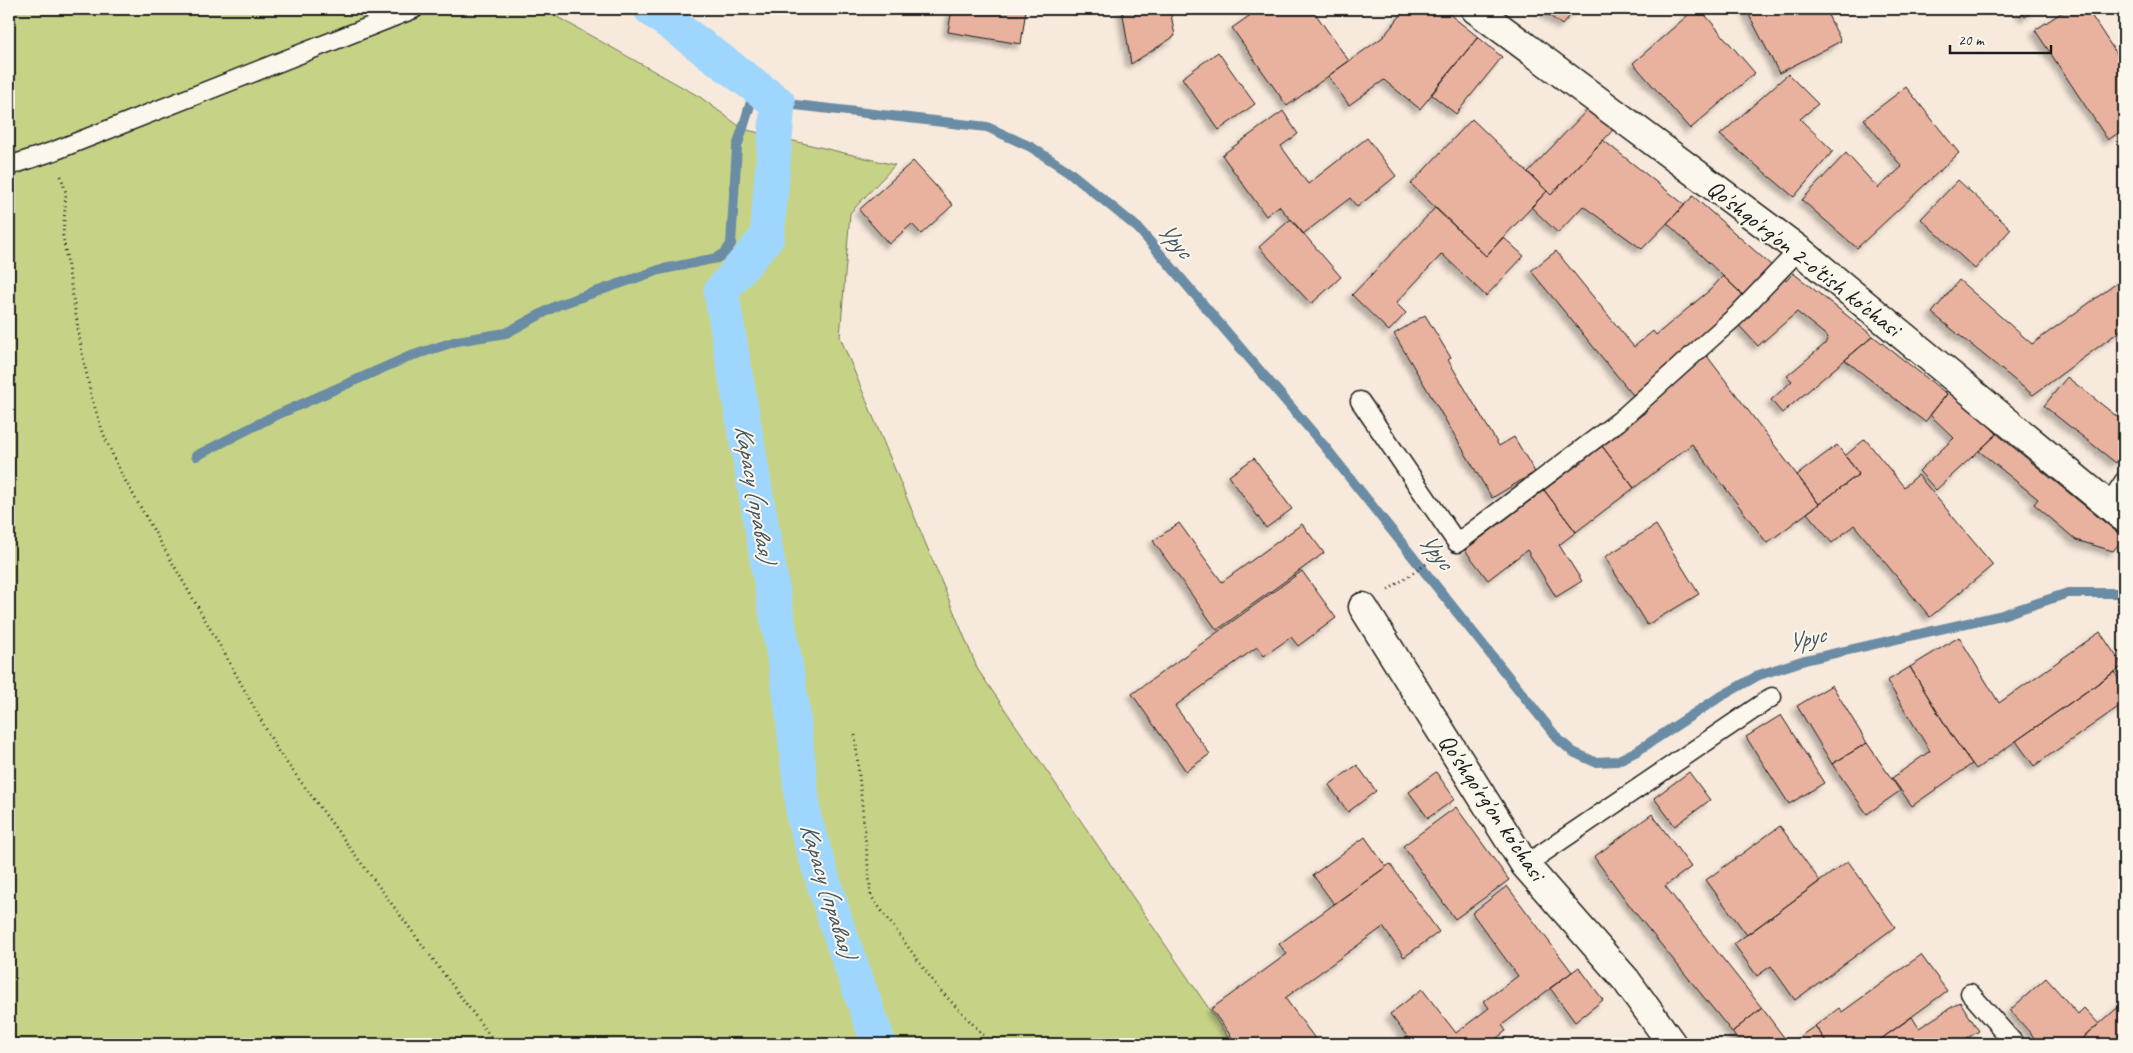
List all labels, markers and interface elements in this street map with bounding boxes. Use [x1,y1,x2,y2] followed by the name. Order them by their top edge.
[1950,22,2052,54] scale bar
[1958,31,1985,50] text: 20 m
[1701,173,1909,345] street label: Qo'shqo'rg'on 2-o'tish ko'chasi
[1150,215,1202,267] water label: Урус
[727,422,784,569] water label: Карасу (правая)
[1412,526,1462,578] water label: Урус
[1783,618,1832,659] water label: Урус
[1432,728,1553,888] street label: Qo'shqo'rg'on ko'chasi
[793,819,865,966] water label: Карасу (правая)

